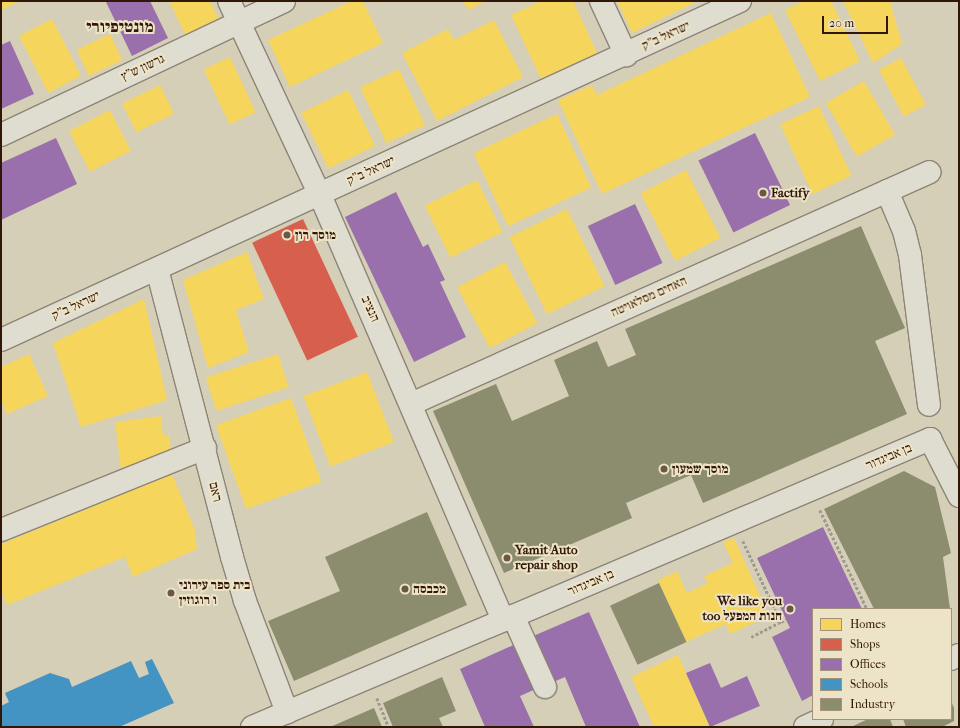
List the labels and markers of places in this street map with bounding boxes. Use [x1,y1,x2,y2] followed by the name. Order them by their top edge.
[771,185,809,201] place label: Factify
[758,188,768,198] marker: Factify
[295,227,336,243] place label: מוסך רון
[282,230,292,240] marker: מוסך רון
[672,461,729,477] place label: מוסך שמעון
[659,464,669,474] marker: מוסך שמעון
[515,543,578,574] place label: Yamit Auto repair shop
[502,553,512,563] marker: Yamit Auto repair shop
[179,578,250,609] place label: בית ספר עירוני ו רוגוזין
[413,581,446,597] place label: מכבסה
[400,584,410,594] marker: מכבסה
[166,588,176,598] marker: בית ספר עירוני ו רוגוזין
[702,594,782,625] place label: We like you too חנות המפעל
[785,604,795,614] marker: We like you too חנות המפעל

